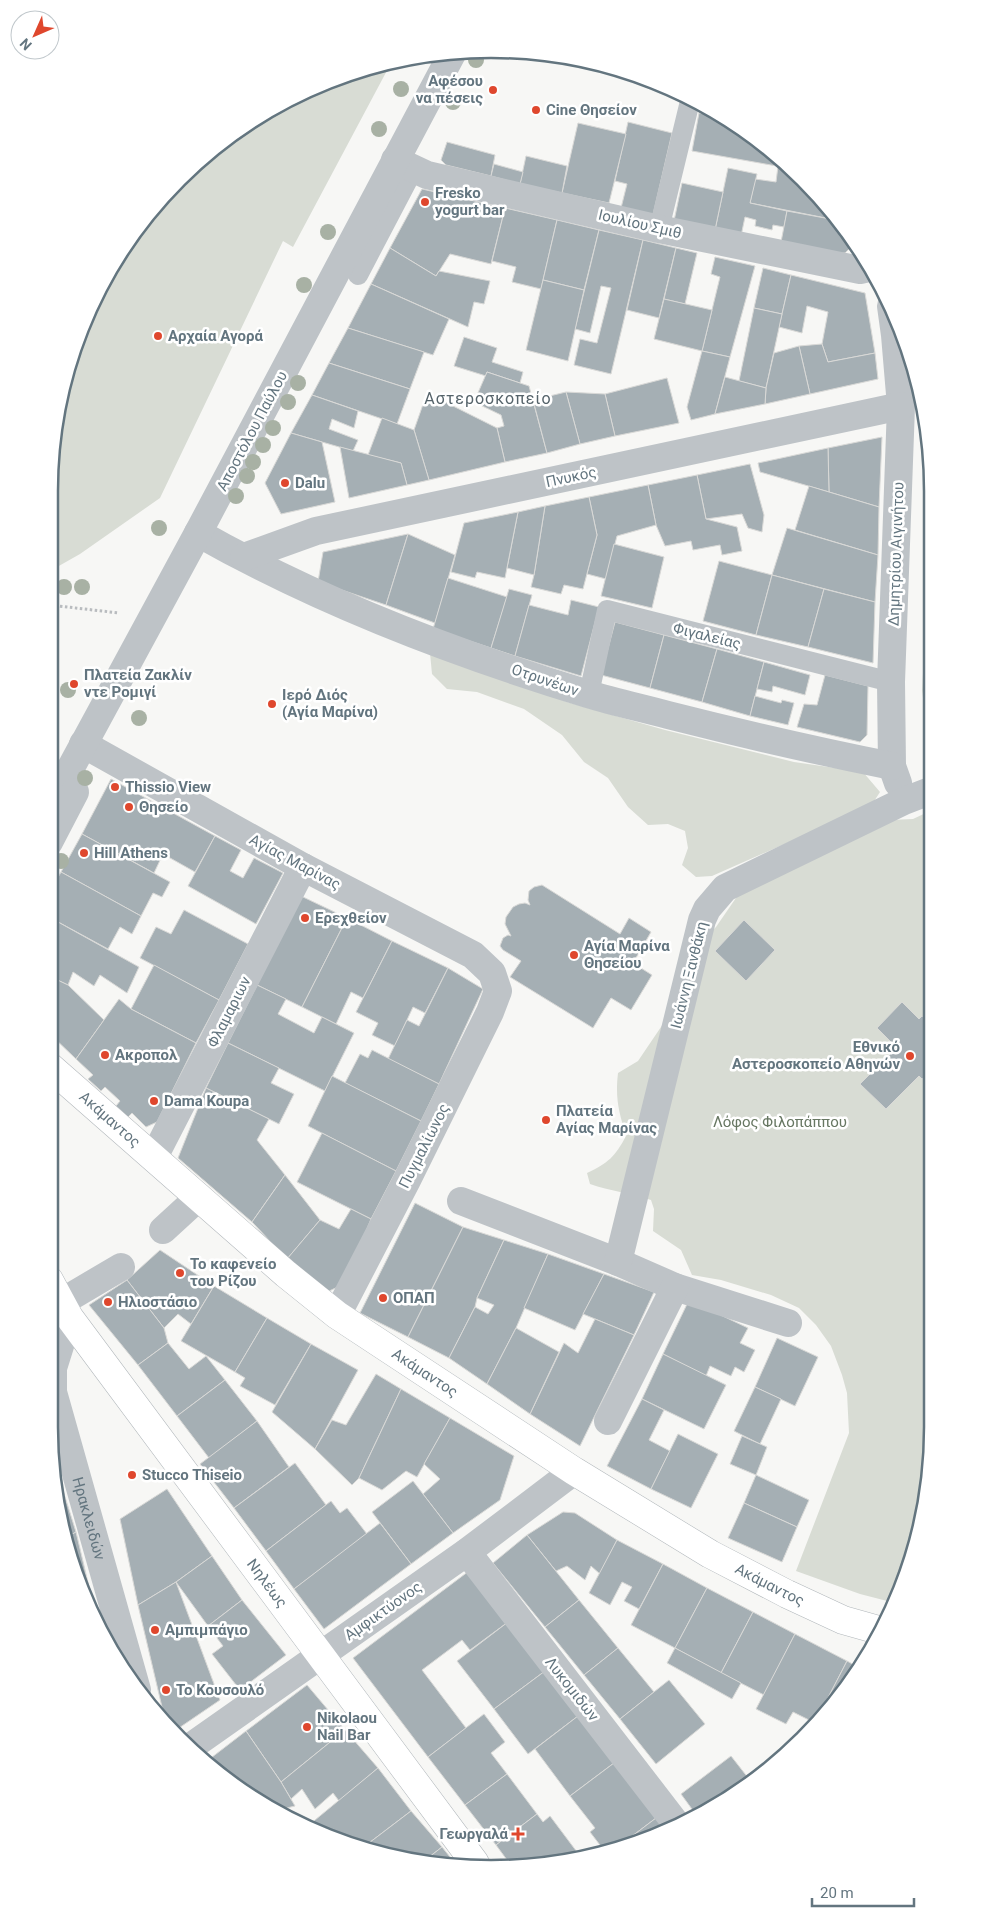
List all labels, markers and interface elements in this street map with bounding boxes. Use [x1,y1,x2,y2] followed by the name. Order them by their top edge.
[10,10,60,60] north arrow
[17,35,35,53] text: N
[416,72,483,107] place label: Αφέσου να πέσεις
[487,84,499,96] marker: Αφέσου να πέσεις
[546,101,637,119] place label: Cine Θησείον
[530,104,542,116] marker: Cine Θησείον
[435,184,505,219] place label: Fresko yogurt bar
[419,196,431,208] marker: Fresko yogurt bar
[597,206,683,242] street label: Ιουλίου Σμιθ
[168,327,263,345] place label: Αρχαία Αγορά
[152,330,164,342] marker: Αρχαία Αγορά
[213,368,291,494] street label: Αποστόλου Παύλου
[424,389,552,408] district label: Αστεροσκοπείο
[544,463,598,491] street label: Πνυκός
[295,474,325,492] place label: Dalu
[279,477,291,489] marker: Dalu
[884,482,908,626] street label: Δημητρίου Αιγινήτου
[671,619,743,653] street label: Φιγαλείας
[509,660,581,700] street label: Οτρυνέων
[84,666,192,701] place label: Πλατεία Ζακλίν ντε Ρομιγί
[68,678,80,690] marker: Πλατεία Ζακλίν ντε Ρομιγί
[282,686,378,721] place label: Ιερό Διός (Αγία Μαρίνα)
[266,698,278,710] marker: Ιερό Διός (Αγία Μαρίνα)
[125,778,211,796] place label: Thissio View
[109,781,121,793] marker: Thissio View
[139,798,188,816] place label: Θησείο
[123,801,135,813] marker: Θησείο
[246,830,344,894] street label: Αγίας Μαρίνας
[94,844,168,862] place label: Hill Athens
[78,847,90,859] marker: Hill Athens
[315,909,387,927] place label: Ερεχθείον
[299,912,311,924] marker: Ερεχθείον
[667,920,711,1030] street label: Ιωάννη Ξανθάκη
[584,937,670,972] place label: Αγία Μαρίνα Θησείου
[568,949,580,961] marker: Αγία Μαρίνα Θησείου
[203,974,255,1050] street label: Φλαμαριων
[732,1038,900,1073] place label: Εθνικό Αστεροσκοπείο Αθηνών
[115,1046,178,1064] place label: Ακροπολ
[99,1049,111,1061] marker: Ακροπολ
[904,1050,916,1062] marker: Εθνικό Αστεροσκοπείο Αθηνών
[76,1088,144,1151] street label: Ακάμαντος
[164,1092,249,1110] place label: Dama Koupa
[148,1095,160,1107] marker: Dama Koupa
[395,1101,453,1191] street label: Πυγμαλίωνος
[556,1102,657,1137] place label: Πλατεία Αγίας Μαρίνας
[713,1113,847,1131] park label: Λόφος Φιλοπάππου
[540,1114,552,1126] marker: Πλατεία Αγίας Μαρίνας
[190,1255,277,1290] place label: Το καφενείο του Ρίζου
[174,1267,186,1279] marker: Το καφενείο του Ρίζου
[393,1289,435,1307] place label: ΟΠΑΠ
[377,1292,389,1304] marker: ΟΠΑΠ
[118,1293,197,1311] place label: Ηλιοστάσιο
[102,1296,114,1308] marker: Ηλιοστάσιο
[388,1345,461,1401] street label: Ακάμαντος
[142,1466,242,1484] place label: Stucco Thiseio
[126,1469,138,1481] marker: Stucco Thiseio
[68,1475,109,1562] street label: Ηρακλειδών
[243,1555,291,1611] street label: Νηλέως
[732,1560,807,1610] street label: Ακάμαντος
[341,1578,425,1644] street label: Αμφικτύονος
[165,1621,248,1639] place label: Αμπιμπάγιο
[149,1624,161,1636] marker: Αμπιμπάγιο
[541,1653,603,1725] street label: Λυκομιδών
[176,1681,264,1699] place label: Το Κουσουλό
[160,1684,172,1696] marker: Το Κουσουλό
[317,1709,377,1744] place label: Nikolaou Nail Bar
[301,1721,313,1733] marker: Nikolaou Nail Bar
[440,1825,509,1843] place label: Γεωργαλά
[512,1828,524,1840] marker: Γεωργαλά
[812,1876,914,1908] scale bar
[820,1884,854,1902] text: 20 m

